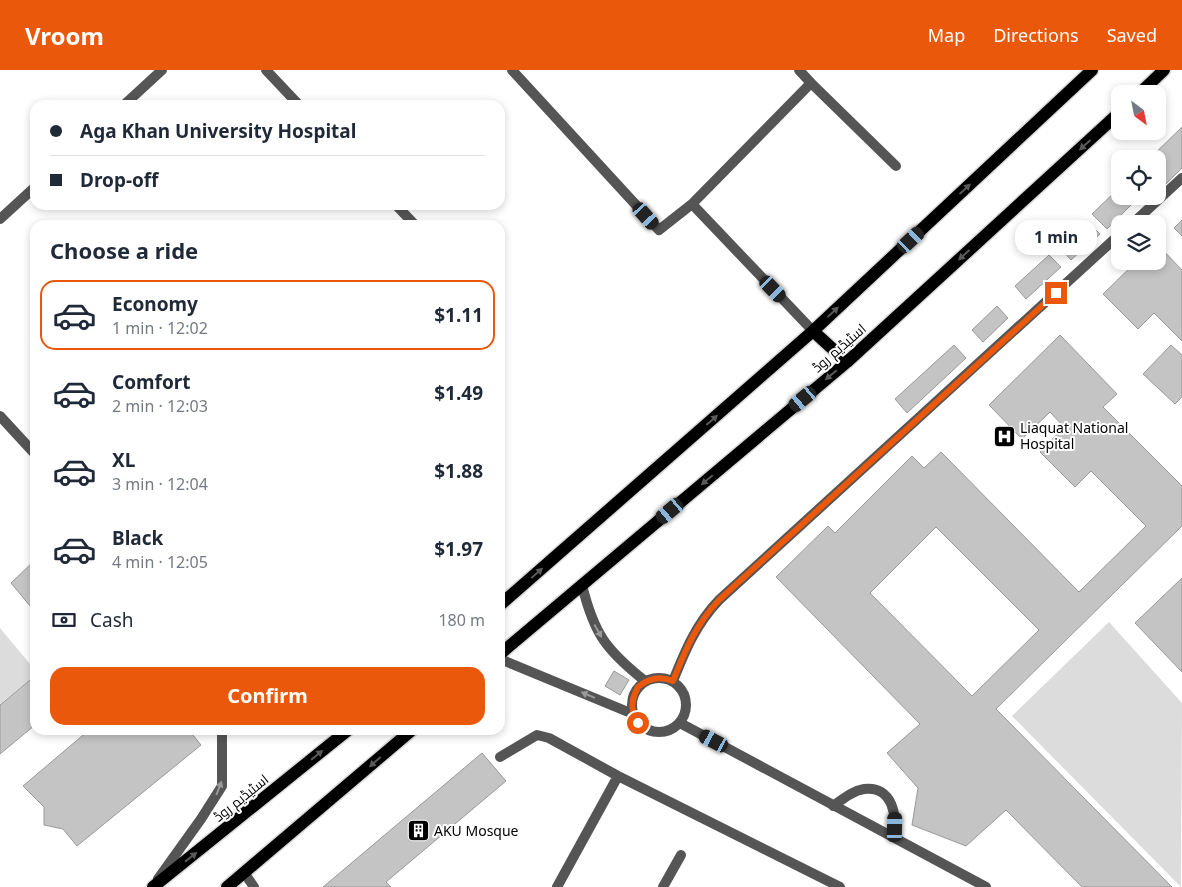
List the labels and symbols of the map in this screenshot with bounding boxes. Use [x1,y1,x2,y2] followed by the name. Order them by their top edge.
[1111,85,1166,140] north arrow
[1079,139,1091,151] one-way arrow
[958,183,970,195] one-way arrow
[630,200,661,232] car
[1015,220,1097,256] callout: 1 min
[894,224,927,256] car
[959,249,971,261] one-way arrow
[757,273,788,305] car
[1045,282,1067,304] route end
[827,306,839,318] one-way arrow
[808,319,870,377] street label: اسٹیڈیم روڈ
[825,370,838,381] one-way arrow
[786,384,819,414] car
[705,414,717,426] one-way arrow
[1020,418,1128,453] place label: Liaquat National Hospital
[992,424,1016,448] hospital icon: Liaquat National Hospital
[700,475,713,486] one-way arrow
[653,496,686,526] car
[530,567,542,579] one-way arrow
[594,623,602,638] one-way arrow
[581,691,595,699] one-way arrow
[627,712,649,734] route start
[697,727,730,755] car
[311,749,323,761] one-way arrow
[369,756,381,767] one-way arrow
[209,770,273,826] street label: اسٹیڈیم روڈ
[215,780,223,795] one-way arrow
[887,812,902,842] car
[406,819,430,843] building icon: AKU Mosque
[434,821,519,840] place label: AKU Mosque
[184,852,197,863] one-way arrow

